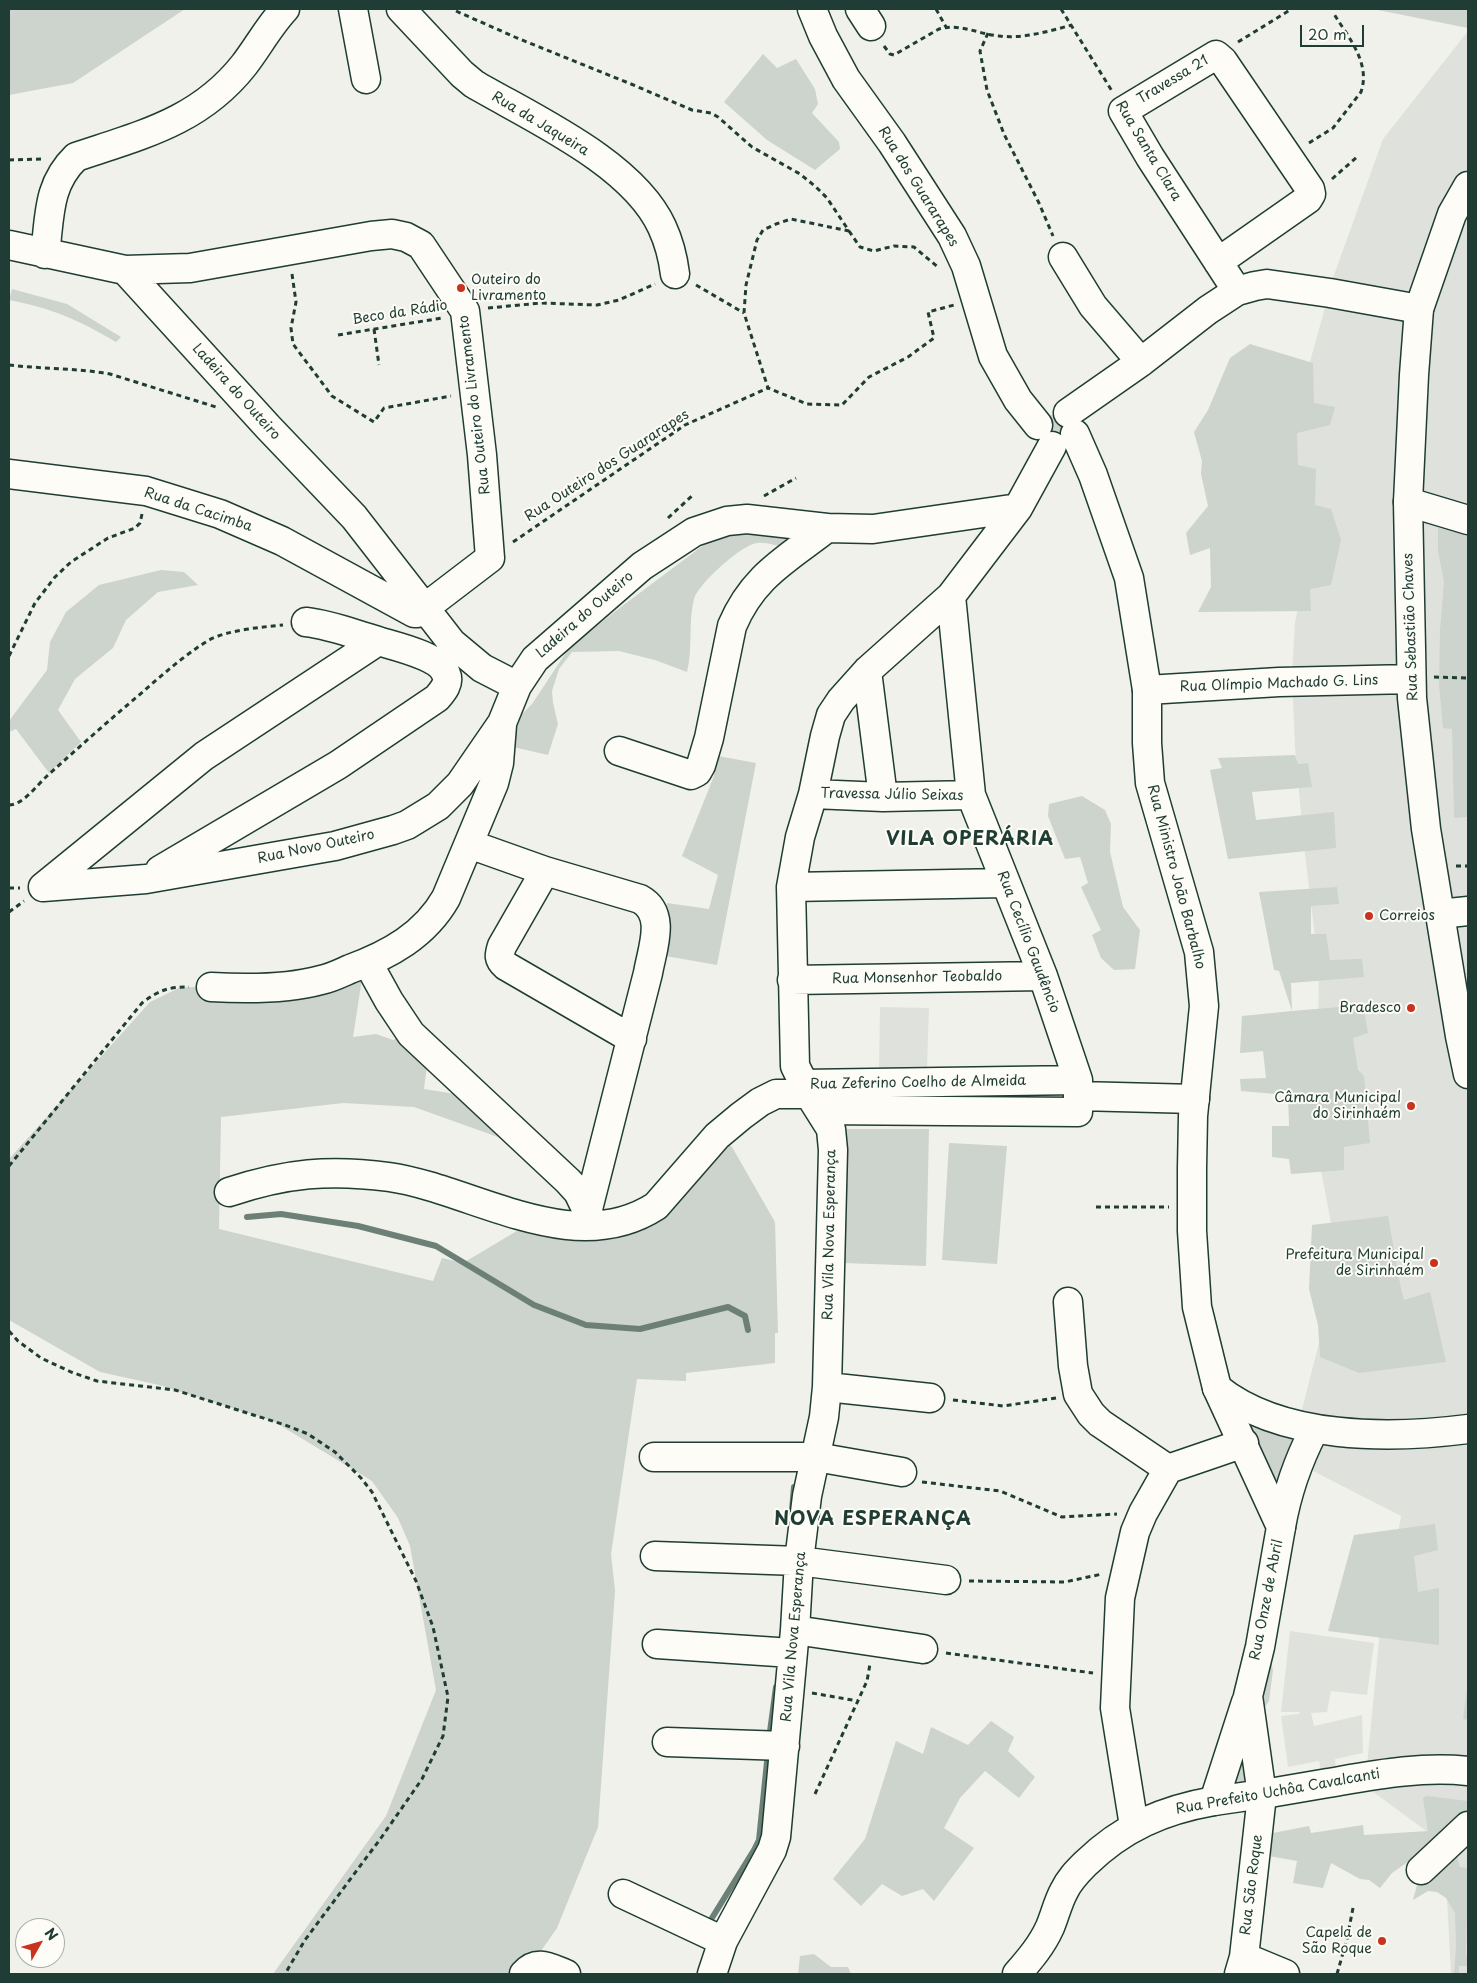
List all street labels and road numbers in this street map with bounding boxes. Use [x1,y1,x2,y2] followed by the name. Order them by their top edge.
[1134,52,1212,108] street label: Travessa 21
[488,88,592,160] street label: Rua da Jaqueira
[1111,98,1185,204] street label: Rua Santa Clara
[874,124,962,250] street label: Rua dos Guararapes
[351,297,449,329] street label: Beco da Rádio
[456,314,494,496] street label: Rua Outeiro do Livramento
[188,340,284,444] street label: Ladeira do Outeiro
[522,407,692,525] street label: Rua Outeiro dos Guararapes
[142,485,254,535] street label: Rua da Cacimba
[1400,553,1422,701] street label: Rua Sebastião Chaves
[533,568,637,662] street label: Ladeira do Outeiro
[1179,672,1379,696] street label: Rua Olímpio Machado G. Lins
[1143,783,1209,971] street label: Rua Ministro João Barbalho
[820,785,964,805] street label: Travessa Júlio Seixas
[256,826,376,868] street label: Rua Novo Outeiro
[993,869,1063,1015] street label: Rua Cecílio Gaudêncio
[832,968,1002,988] street label: Rua Monsenhor Teobaldo
[810,1073,1026,1093] street label: Rua Zeferino Coelho de Almeida
[820,1149,840,1321] street label: Rua Vila Nova Esperança
[1247,1538,1287,1662] street label: Rua Onze de Abril
[778,1551,810,1723] street label: Rua Vila Nova Esperança
[1174,1766,1382,1818] street label: Rua Prefeito Uchôa Cavalcanti
[1237,1834,1267,1936] street label: Rua São Roque

